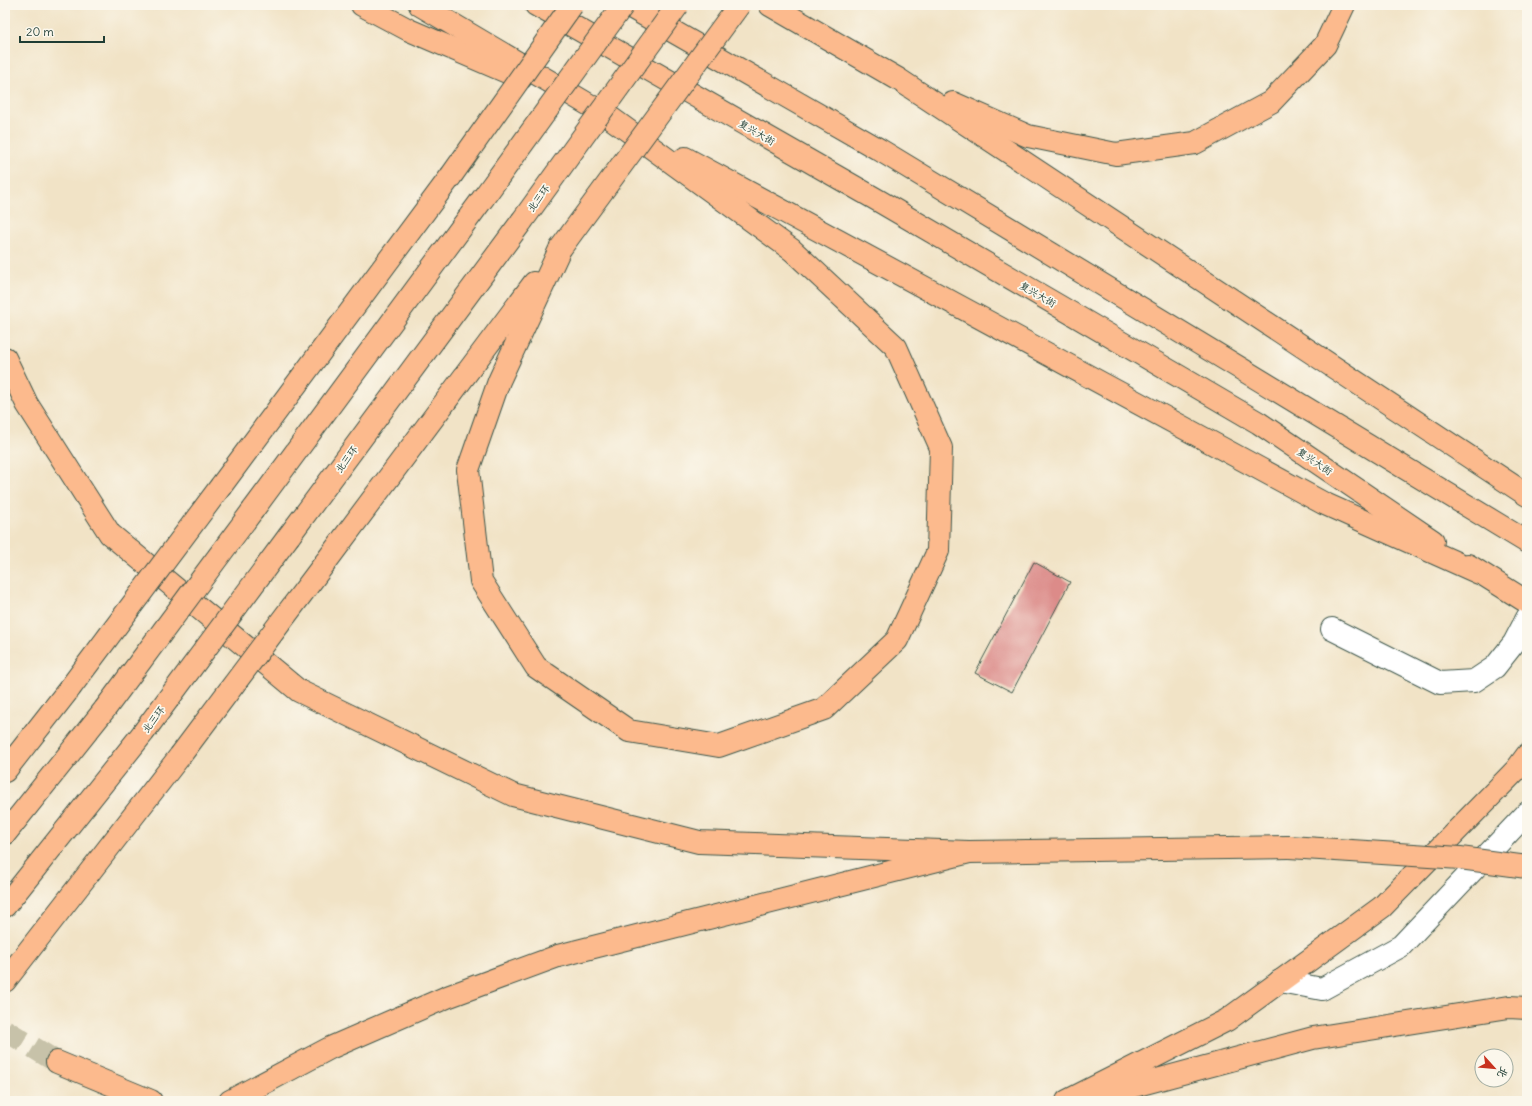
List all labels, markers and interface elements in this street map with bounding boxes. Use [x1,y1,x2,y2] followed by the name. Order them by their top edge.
[20,18,104,44] scale bar
[26,24,54,39] text: 20 m
[736,117,777,148] street label: 复兴大街
[524,182,552,214] street label: 北三环
[1017,279,1058,310] street label: 复兴大街
[332,443,360,475] street label: 北三环
[1295,445,1335,478] street label: 复兴大街
[139,703,168,735] street label: 北三环
[1474,1048,1514,1088] north arrow
[1494,1064,1512,1081] text: 北

